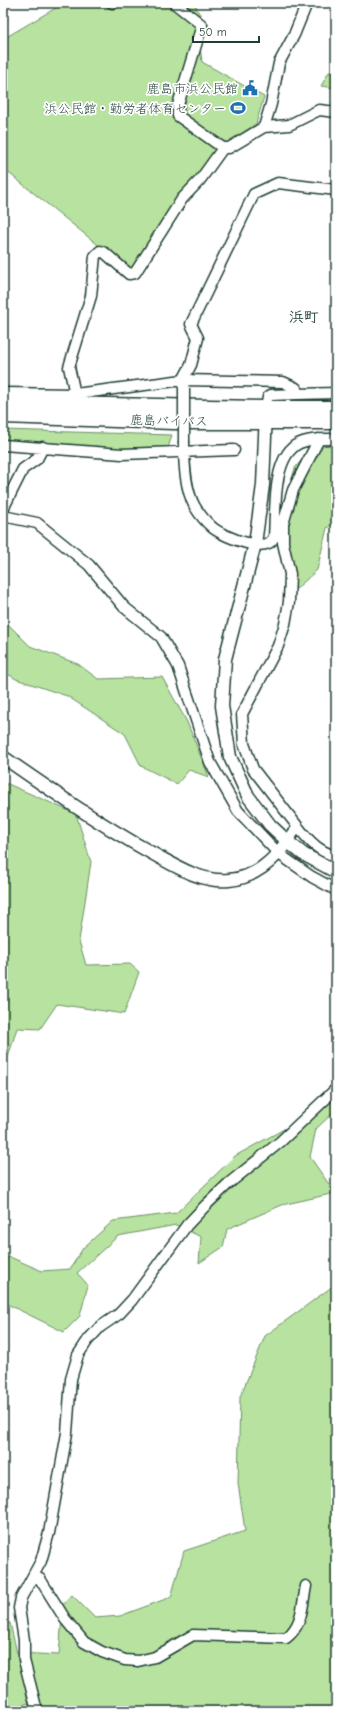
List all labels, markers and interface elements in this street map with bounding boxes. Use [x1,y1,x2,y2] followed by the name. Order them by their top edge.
[193,18,259,44] scale bar
[199,25,227,39] text: 50 m
[241,79,259,97] public building icon: 鹿島市浜公民館
[147,81,238,96] place label: 鹿島市浜公民館
[229,99,247,117] sports icon: 浜公民館・勤労者体育センター
[45,101,226,116] place label: 浜公民館・勤労者体育センター
[289,308,319,326] district label: 浜町
[130,412,208,429] street label: 鹿島バイパス

